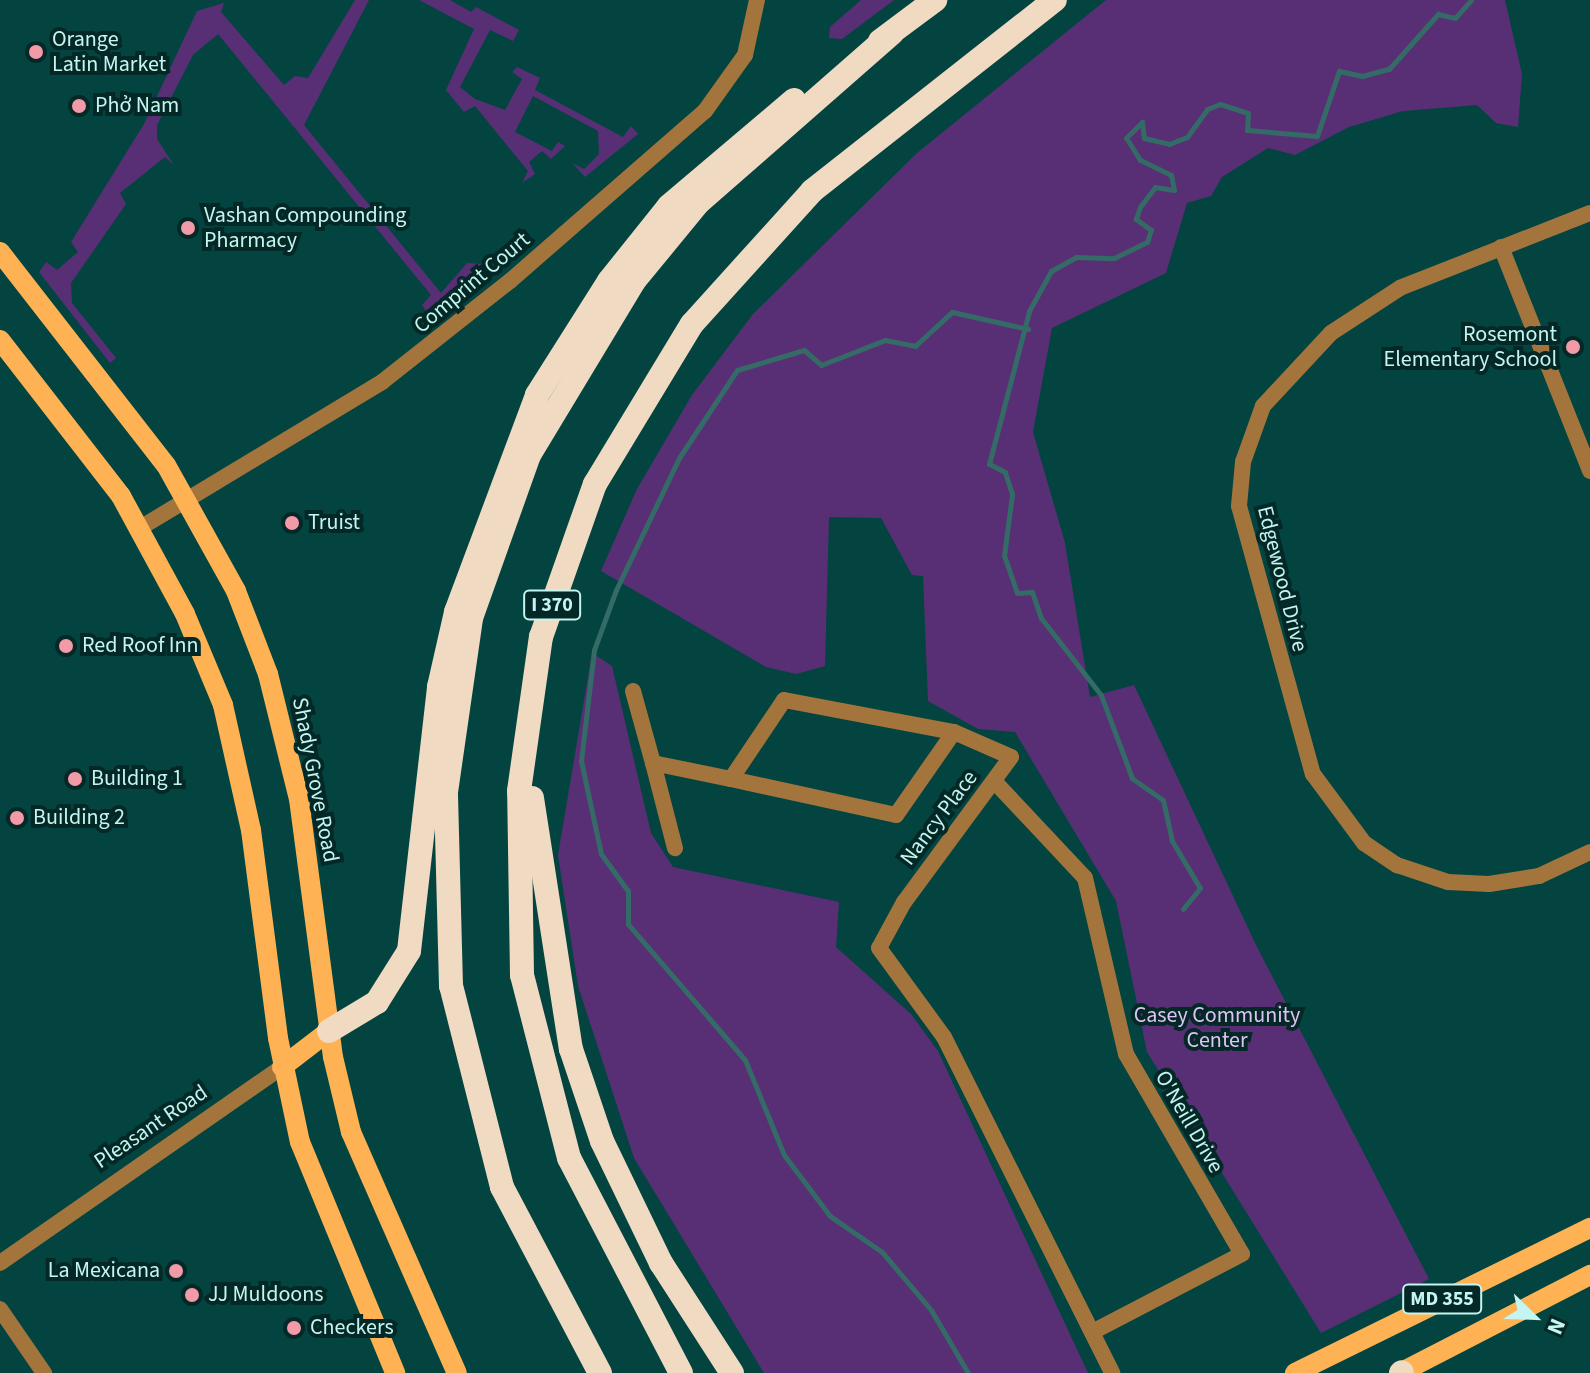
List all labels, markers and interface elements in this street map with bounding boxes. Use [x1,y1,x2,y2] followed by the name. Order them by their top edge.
[52,26,166,78] place label: Orange Latin Market
[27,43,45,61] marker: Orange Latin Market
[95,93,179,119] place label: Phở Nam
[70,97,88,115] marker: Phở Nam
[204,202,406,254] place label: Vashan Compounding Pharmacy
[179,219,197,237] marker: Vashan Compounding Pharmacy
[409,227,535,339] street label: Comprint Court
[1384,321,1557,372] place label: Rosemont Elementary School
[1564,338,1582,356] marker: Rosemont Elementary School
[1251,503,1313,655] street label: Edgewood Drive
[308,510,360,536] place label: Truist
[283,514,301,532] marker: Truist
[522,589,582,621] road number: I 370
[82,633,199,659] place label: Red Roof Inn
[57,637,75,655] marker: Red Roof Inn
[286,695,344,865] street label: Shady Grove Road
[895,765,983,871] street label: Nancy Place
[91,766,183,792] place label: Building 1
[66,770,84,788] marker: Building 1
[33,805,125,831] place label: Building 2
[8,809,26,827] marker: Building 2
[1134,1002,1300,1054] park label: Casey Community Center
[1149,1066,1229,1178] street label: O'Neill Drive
[89,1079,213,1175] street label: Pleasant Road
[48,1258,160,1284] place label: La Mexicana
[167,1262,185,1280] marker: La Mexicana
[1494,1277,1574,1357] north arrow
[208,1282,323,1308] place label: JJ Muldoons
[1402,1283,1482,1315] road number: MD 355
[183,1286,201,1304] marker: JJ Muldoons
[1539,1313,1574,1339] text: N
[310,1315,394,1341] place label: Checkers
[285,1319,303,1337] marker: Checkers

